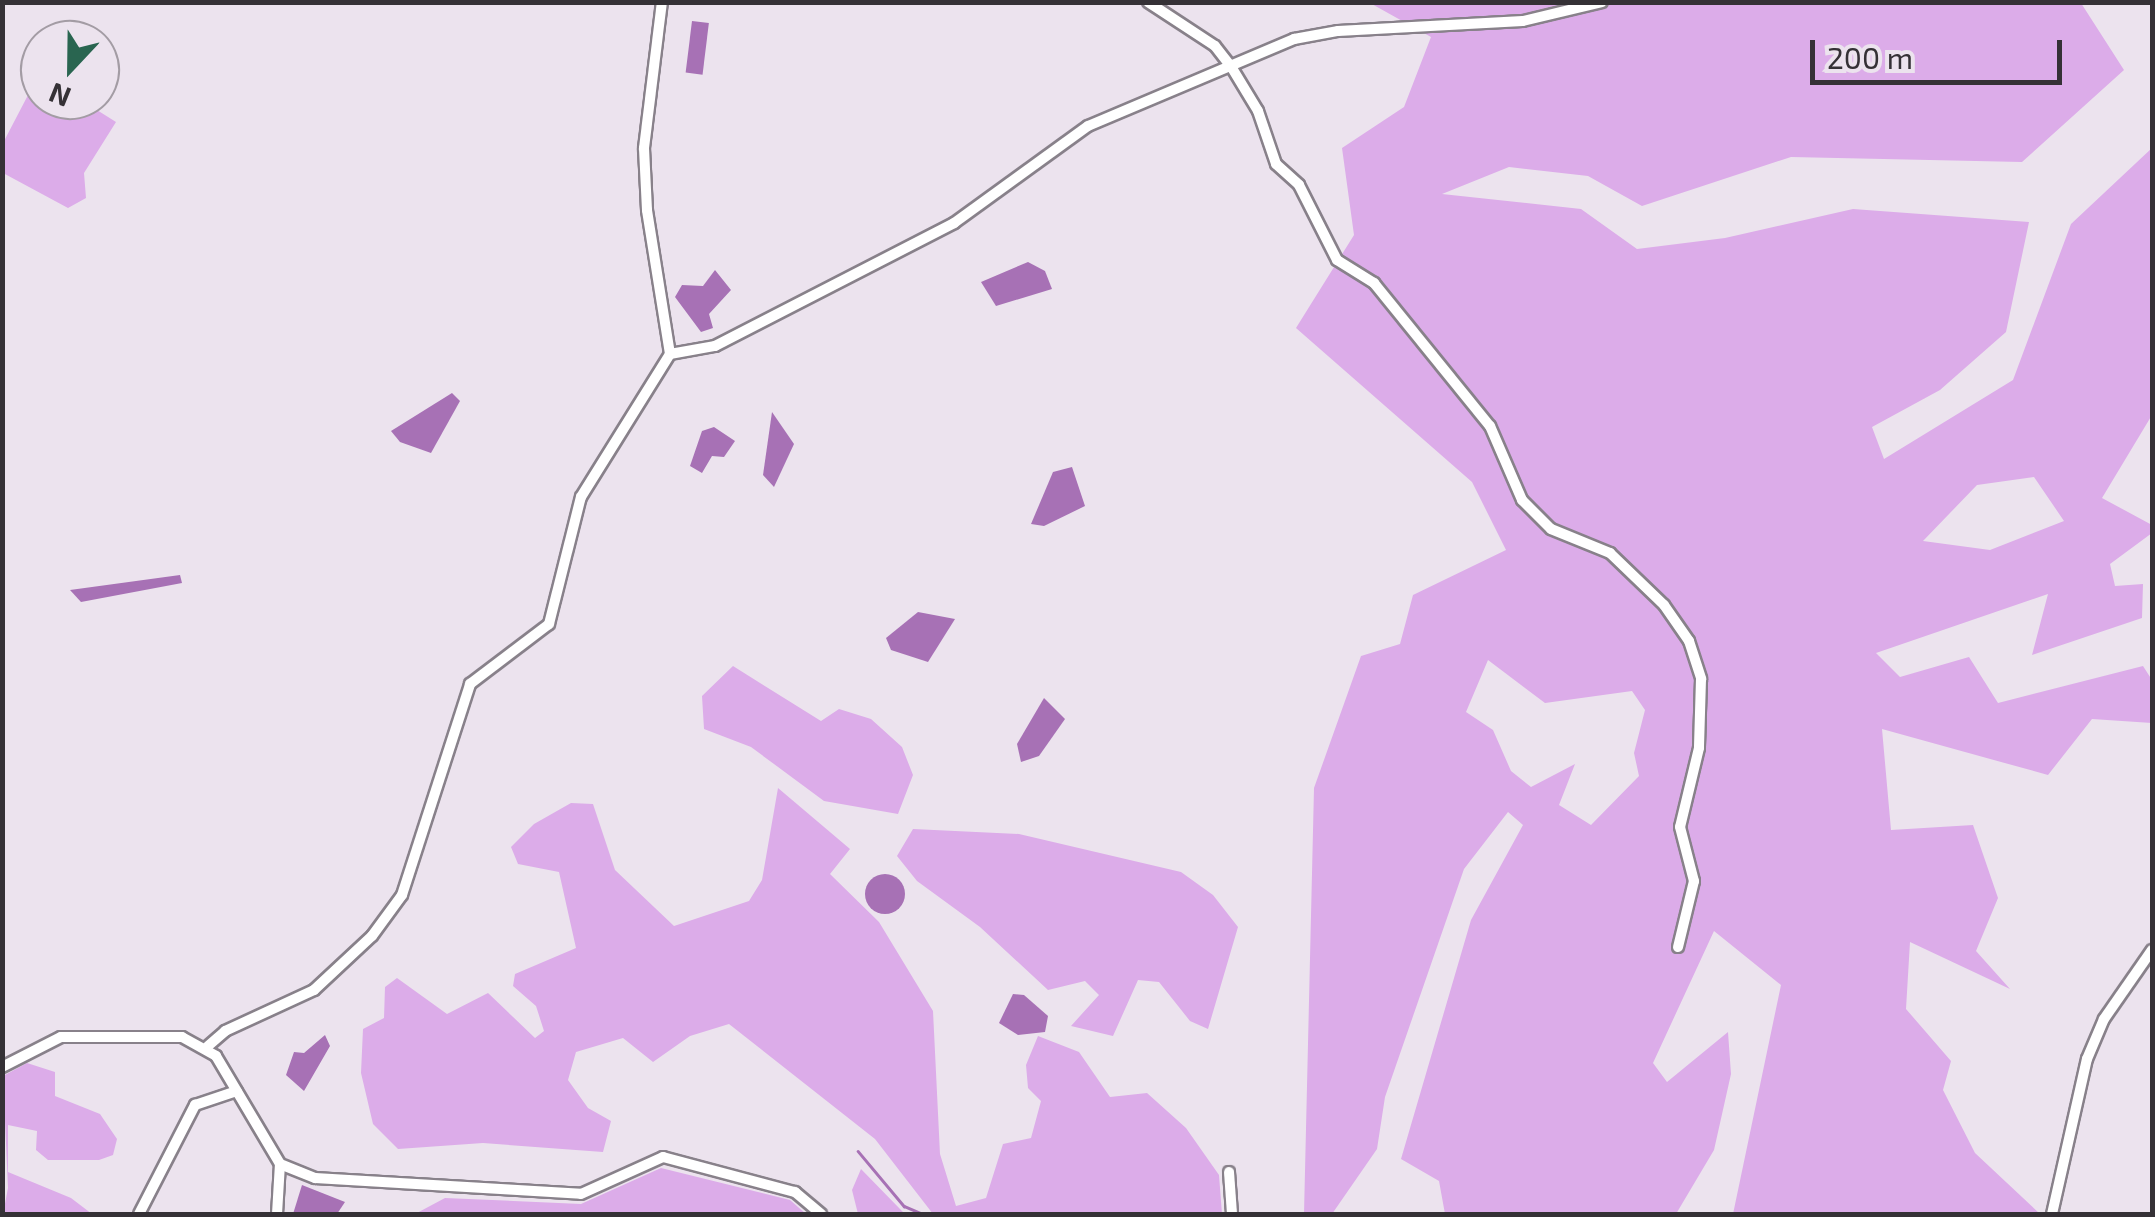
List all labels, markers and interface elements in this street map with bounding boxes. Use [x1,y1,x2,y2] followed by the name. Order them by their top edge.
[20,20,120,120] north arrow
[1815,20,2068,82] scale bar
[1827,39,1913,75] text: 200 m
[44,76,75,116] text: N

